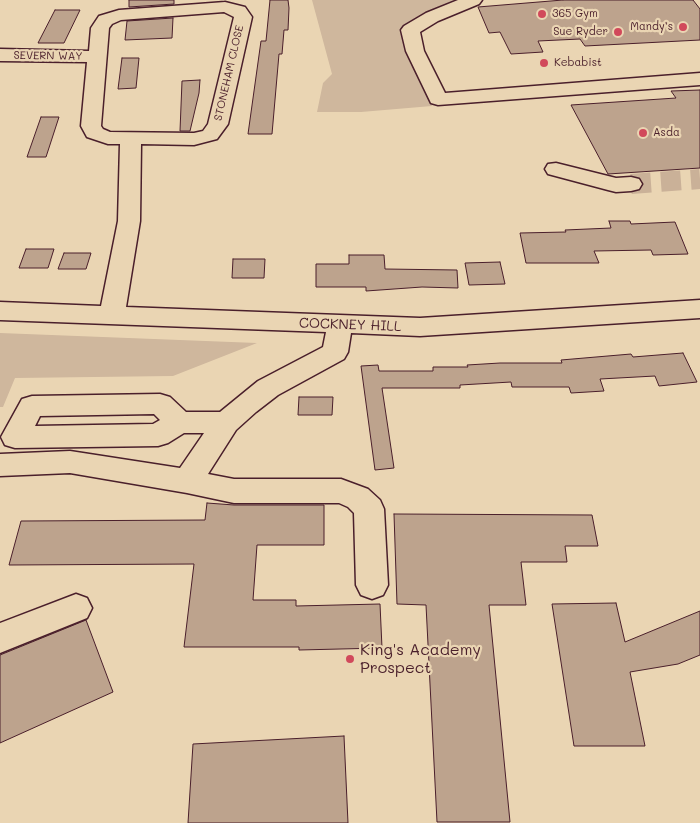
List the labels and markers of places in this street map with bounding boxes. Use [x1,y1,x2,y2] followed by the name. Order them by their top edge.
[552,7,598,21] place label: 365 Gym
[536,8,548,20] marker: 365 Gym
[630,20,673,34] place label: Mandy’s
[677,21,689,33] marker: Mandy’s
[553,25,608,39] place label: Sue Ryder
[612,26,624,38] marker: Sue Ryder
[554,56,602,70] place label: Kebabist
[538,57,550,69] marker: Kebabist
[653,126,680,140] place label: Asda
[637,127,649,139] marker: Asda
[360,640,481,678] place label: King's Academy Prospect
[344,653,356,665] marker: King's Academy Prospect

